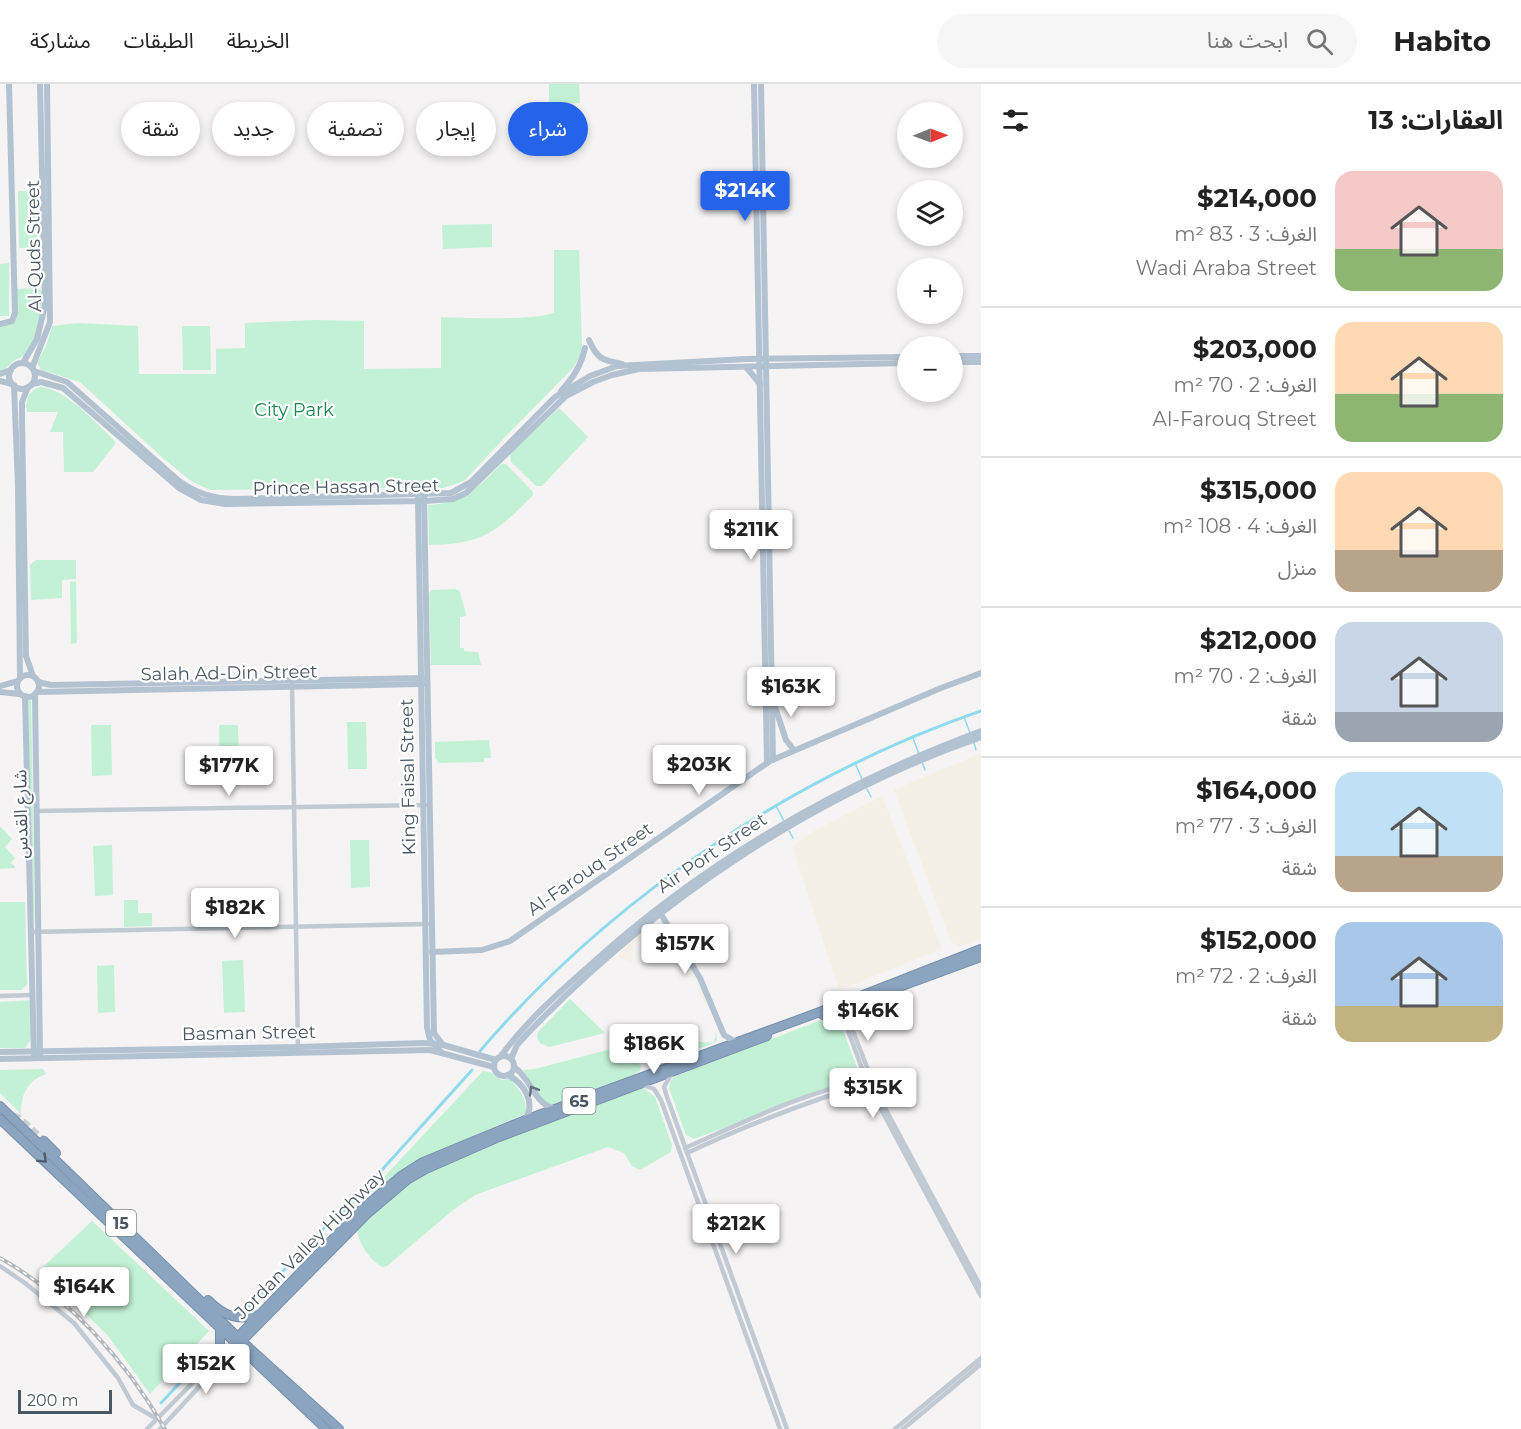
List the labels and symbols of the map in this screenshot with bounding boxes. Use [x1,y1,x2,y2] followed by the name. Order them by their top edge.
[897,102,963,168] north arrow
[703,171,787,222] pin: $214K
[22,180,46,312] street label: Al-Quds Street
[254,399,334,421] park label: City Park
[252,474,440,500] street label: Prince Hassan Street
[709,510,793,561] pin: $211K
[140,660,318,686] street label: Salah Ad-Din Street
[749,667,833,718] pin: $163K
[396,698,420,856] street label: King Faisal Street
[657,745,741,796] pin: $203K
[187,746,271,797] pin: $177K
[9,769,36,859] street label: شارع القدس
[653,808,771,898] street label: Air Port Street
[523,818,657,920] street label: Al-Farouq Street
[193,888,277,939] pin: $182K
[643,924,727,975] pin: $157K
[826,991,910,1042] pin: $146K
[182,1021,316,1045] street label: Basman Street
[612,1024,696,1075] pin: $186K
[831,1068,915,1119] pin: $315K
[529,1086,541,1096] one-way arrow
[562,1088,596,1114] road number: 65
[36,1152,46,1163] one-way arrow
[230,1164,390,1324] street label: Jordan Valley Highway
[694,1204,778,1255] pin: $212K
[106,1210,136,1236] road number: 15
[42,1267,126,1318] pin: $164K
[164,1344,248,1395] pin: $152K
[18,1387,112,1414] scale bar

